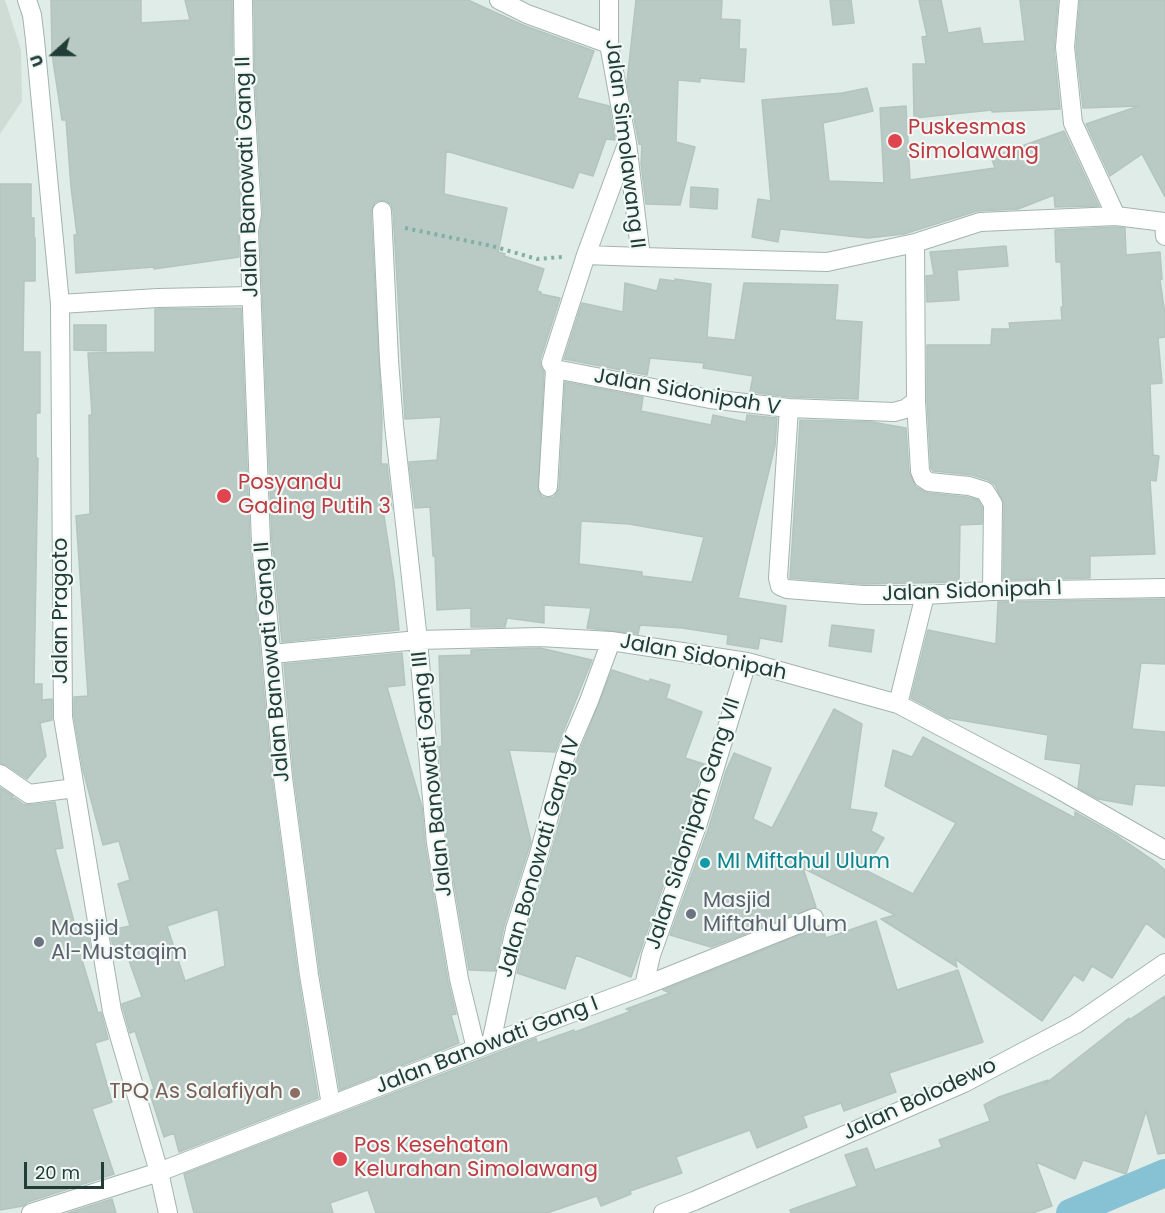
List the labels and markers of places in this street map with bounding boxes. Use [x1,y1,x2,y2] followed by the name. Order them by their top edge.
[908,116,1039,166] place label: Puskesmas Simolawang
[886,132,904,150] marker: Puskesmas Simolawang
[238,471,391,521] place label: Posyandu Gading Putih 3
[215,487,233,505] marker: Posyandu Gading Putih 3
[717,850,890,876] place label: MI Miftahul Ulum
[698,856,712,870] marker: MI Miftahul Ulum
[703,889,847,939] place label: Masjid Miftahul Ulum
[684,907,698,921] marker: Masjid Miftahul Ulum
[51,917,187,967] place label: Masjid Al-Mustaqim
[32,935,46,949] marker: Masjid Al-Mustaqim
[109,1080,283,1106] place label: TPQ As Salafiyah
[288,1086,302,1100] marker: TPQ As Salafiyah
[354,1134,598,1184] place label: Pos Kesehatan Kelurahan Simolawang
[331,1150,349,1168] marker: Pos Kesehatan Kelurahan Simolawang

